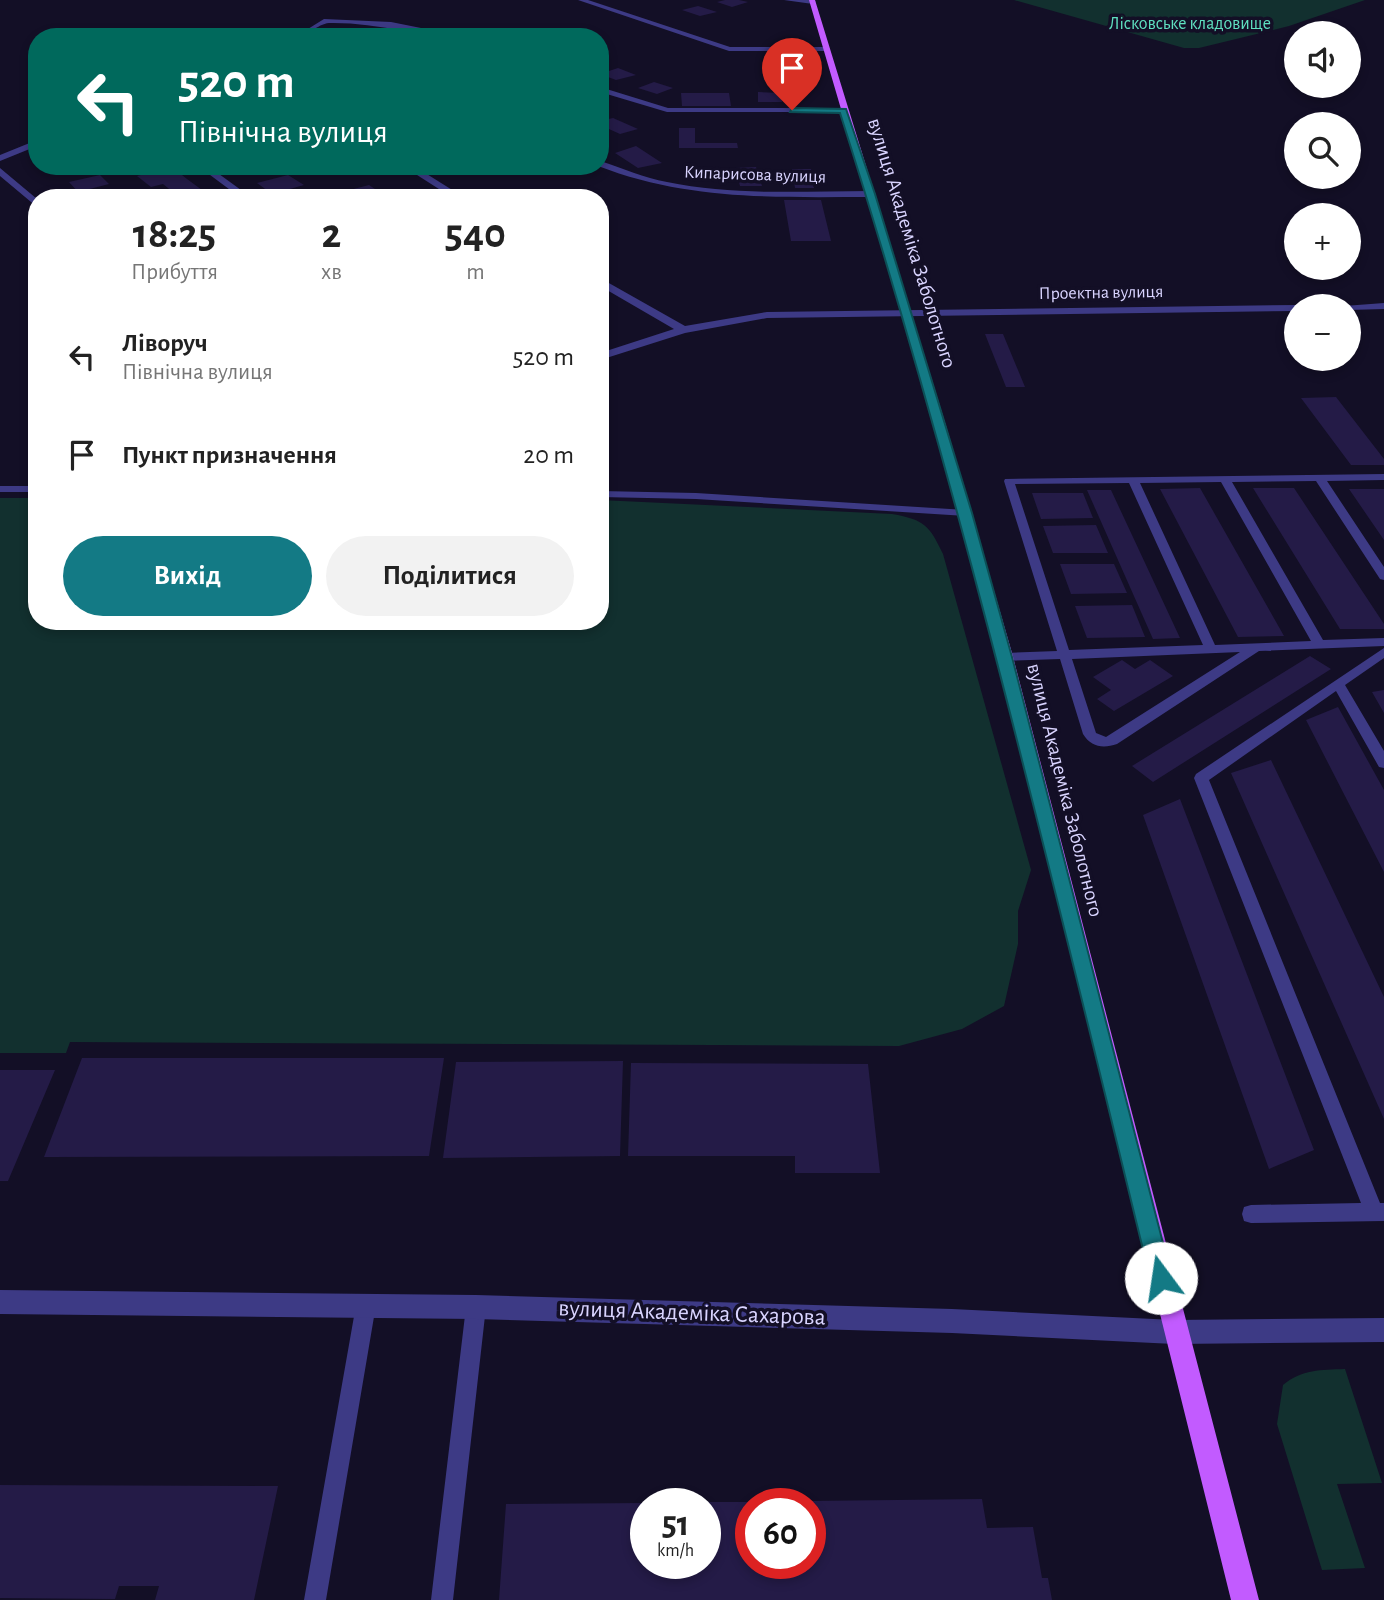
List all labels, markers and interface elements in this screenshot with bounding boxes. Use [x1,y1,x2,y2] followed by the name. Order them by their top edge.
[1109,15,1271,33] park label: Лісковське кладовище
[1284,21,1361,371] map controls
[1284,21,1361,98] button: sound
[762,38,822,110] pin
[773,49,811,87] icon: arrive
[63,56,154,147] icon: left
[178,58,295,107] text: 520 m
[1284,112,1361,189] button: search
[864,115,960,371] street label: вулиця Академіка Заболотного
[178,116,388,148] text: Північна вулиця
[684,164,826,186] street label: Кипарисова вулиця
[1284,203,1361,280] button: +
[133,213,216,255] text: 18:25
[322,213,341,255] text: 2
[445,213,506,255] text: 540
[131,261,218,284] text: Прибуття
[321,261,342,284] text: хв
[466,261,485,284] text: m
[1038,283,1164,303] street label: Проектна вулиця
[1284,294,1361,371] button: −
[122,330,208,356] text: Ліворуч
[63,338,101,376] icon: left
[512,344,574,370] text: 520 m
[122,361,273,384] text: Північна вулиця
[63,436,101,474] icon: arrive
[122,442,337,468] text: Пункт призначення
[523,442,574,468] text: 20 m
[63,536,312,616] button: Вихід
[326,536,574,616] button: Поділитися
[1023,661,1107,919] street label: вулиця Академіка Заболотного
[1124,1241,1198,1315] position arrow
[558,1296,826,1330] street label: вулиця Академіка Сахарова
[735,1488,826,1579] speed limit sign: 60
[662,1507,689,1542] text: 51
[657,1542,694,1560] text: km/h

